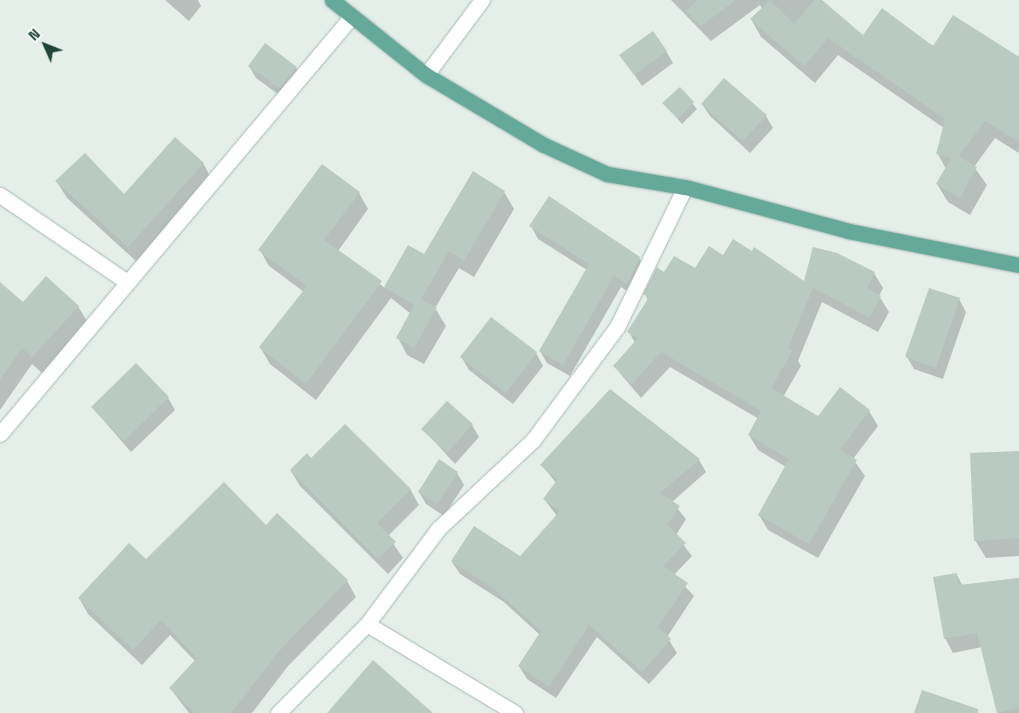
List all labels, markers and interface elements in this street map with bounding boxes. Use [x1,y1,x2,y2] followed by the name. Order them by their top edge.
[20,20,70,70] north arrow
[24,25,44,44] text: N

